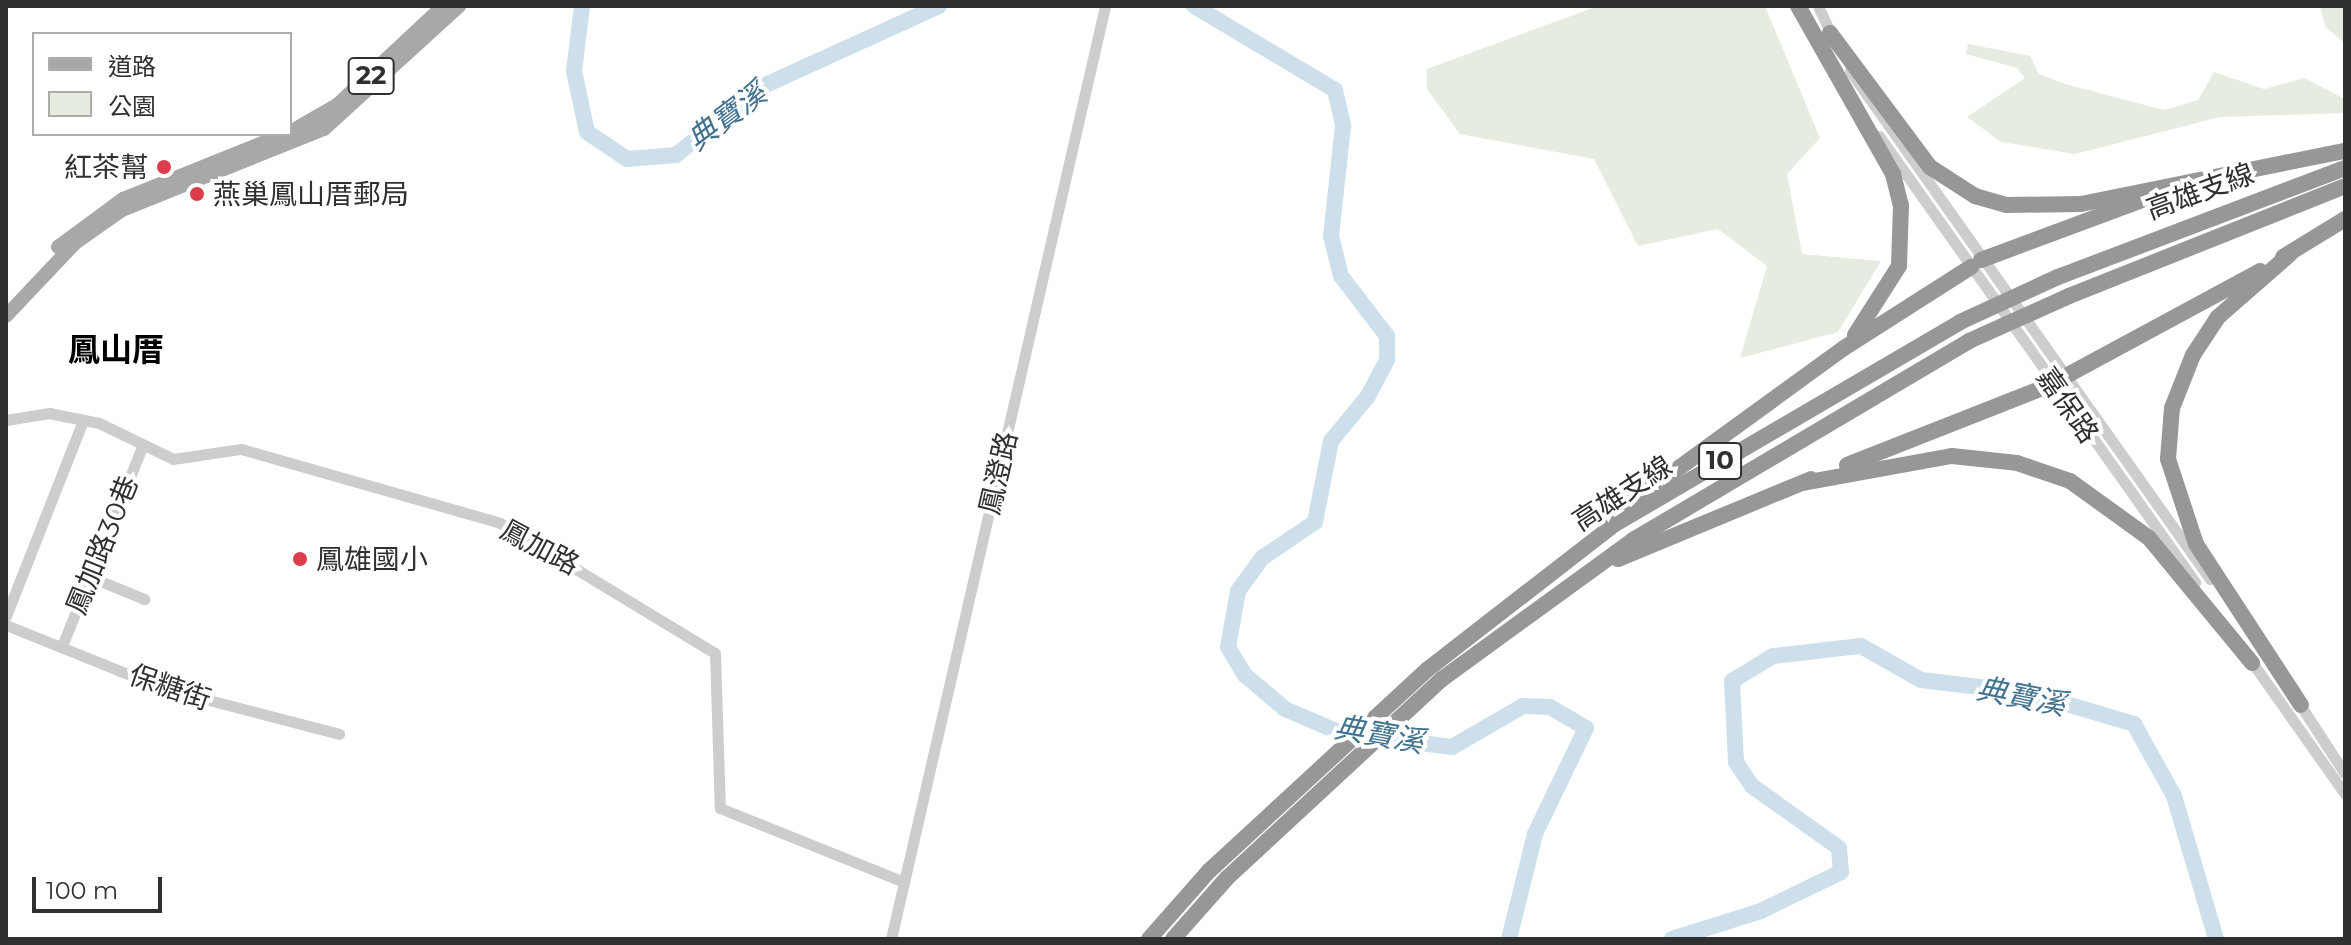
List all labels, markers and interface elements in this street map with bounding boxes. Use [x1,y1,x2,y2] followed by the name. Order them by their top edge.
[32,32,292,136] legend
[108,52,156,81] text: 道路
[347,54,395,98] road number: 22
[680,76,774,158] water label: 典寶溪
[108,92,156,121] text: 公園
[64,150,148,184] place label: 紅茶幫
[2142,156,2258,226] street label: 高雄支線
[155,158,173,176] marker: 紅茶幫
[213,177,409,211] place label: 燕巢鳳山厝郵局
[188,185,206,203] marker: 燕巢鳳山厝郵局
[68,331,164,369] district label: 鳳山厝
[2030,361,2106,449] street label: 嘉保路
[972,428,1024,518] street label: 鳳澄路
[1698,439,1742,483] road number: 10
[1566,448,1678,538] street label: 高雄支線
[59,471,145,619] street label: 鳳加路30巷
[495,512,585,582] street label: 鳳加路
[316,542,428,576] place label: 鳳雄國小
[291,550,309,568] marker: 鳳雄國小
[125,657,215,717] street label: 保糖街
[1973,671,2069,723] water label: 典寶溪
[1332,709,1426,761] water label: 典寶溪
[36,861,166,911] scale bar
[46,876,118,905] text: 100 m

